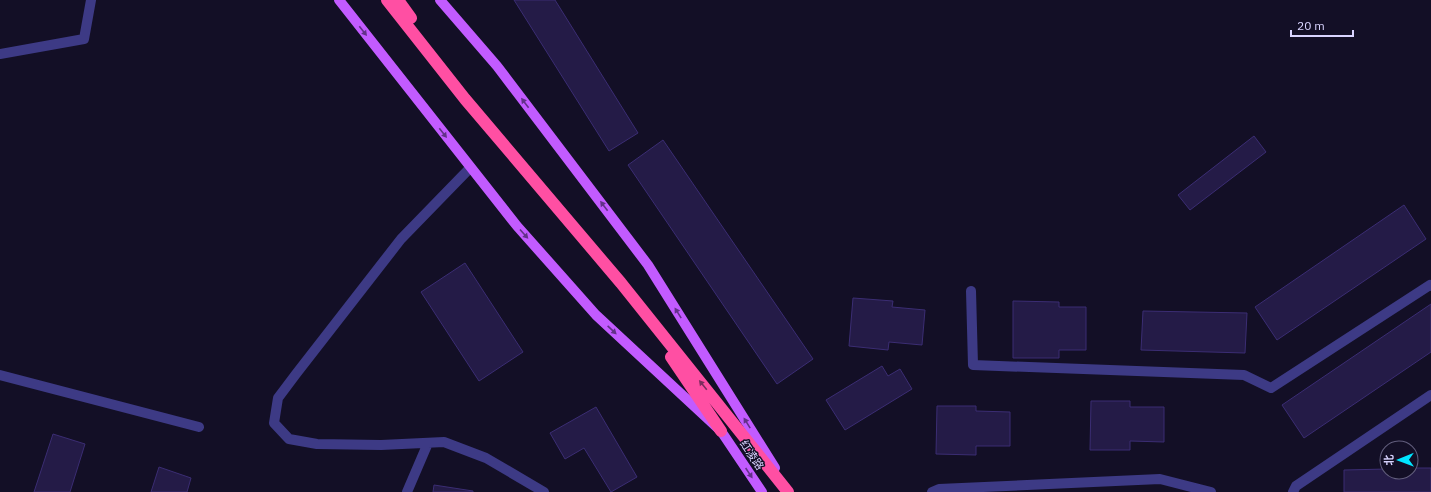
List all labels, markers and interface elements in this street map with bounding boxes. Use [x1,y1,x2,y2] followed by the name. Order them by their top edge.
[1291,12,1353,38] scale bar
[1297,18,1325,33] text: 20 m
[358,25,367,36] one-way arrow
[521,98,529,108] one-way arrow
[438,128,447,139] one-way arrow
[599,201,608,212] one-way arrow
[520,229,529,240] one-way arrow
[674,308,682,318] one-way arrow
[607,325,617,335] one-way arrow
[698,380,707,391] one-way arrow
[743,417,750,429] one-way arrow
[737,437,767,473] street label: 红凌路
[1379,440,1419,480] north arrow
[1382,455,1396,466] text: 北
[745,468,753,478] one-way arrow

